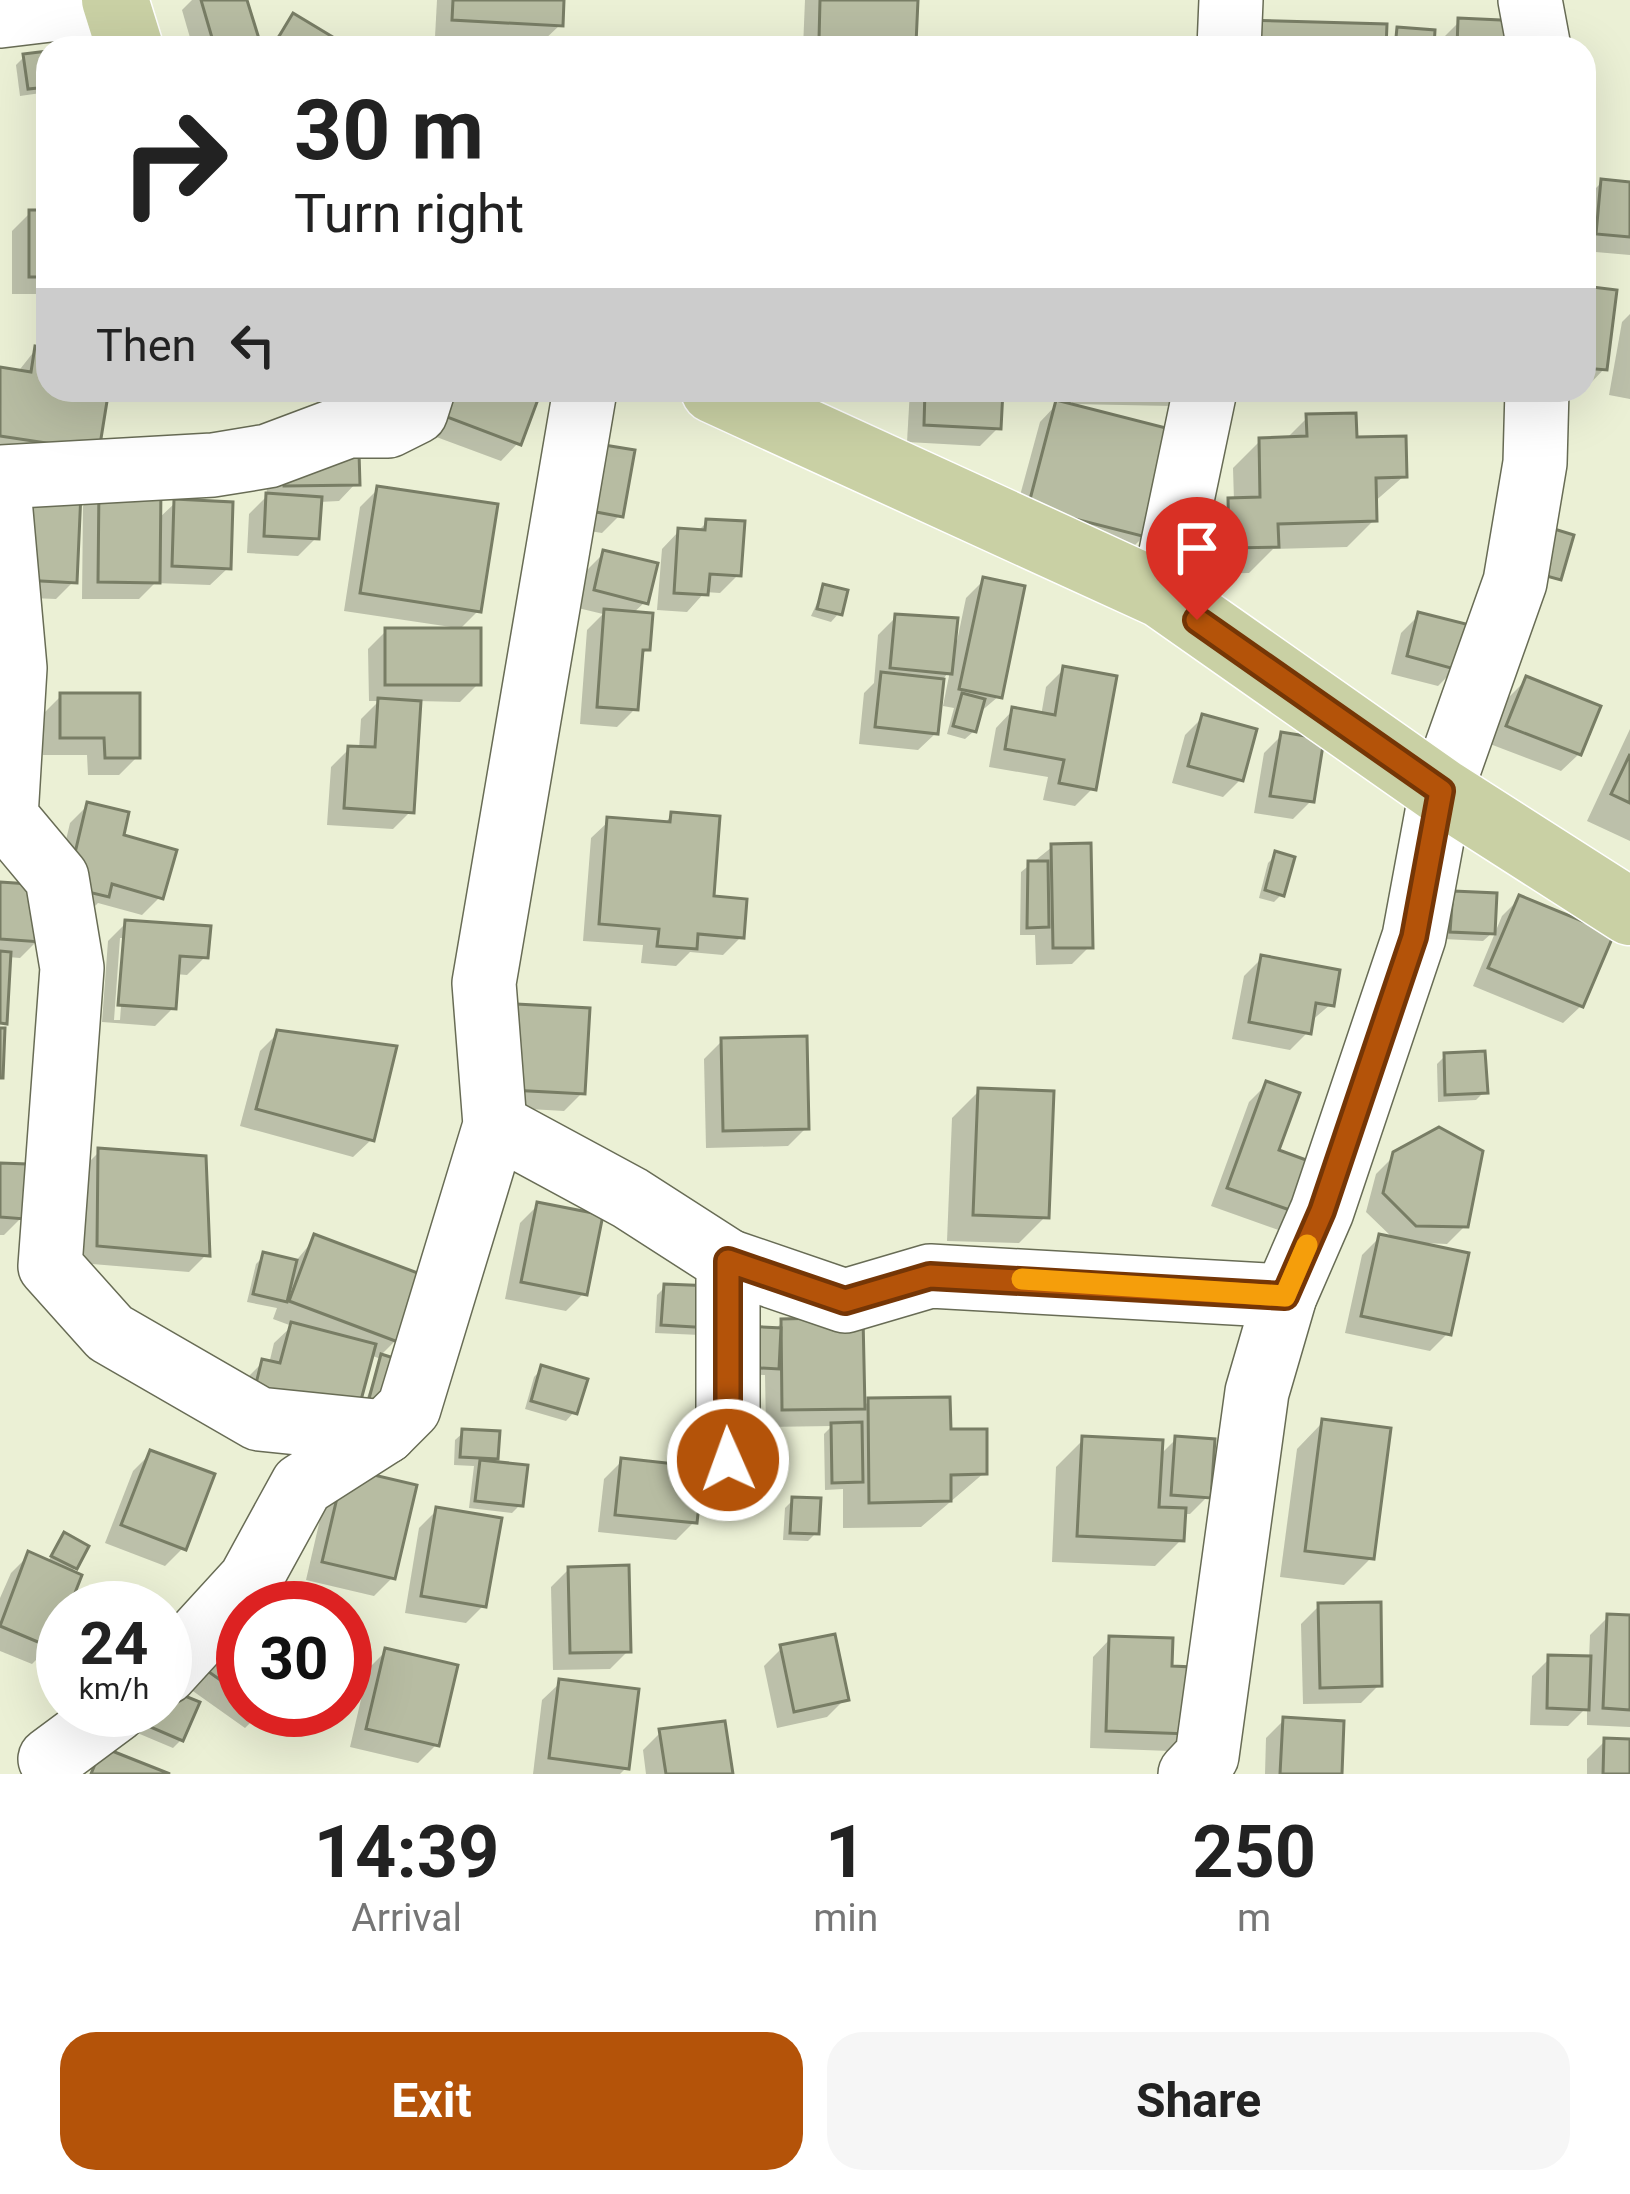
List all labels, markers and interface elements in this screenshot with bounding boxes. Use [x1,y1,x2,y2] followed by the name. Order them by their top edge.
[294,81,484,180] text: 30 m
[96,84,252,240] icon: right
[294,182,524,245] text: Turn right
[220,312,286,378] icon: left
[96,319,196,372] text: Then
[1146,497,1248,620] pin
[1164,515,1230,581] icon: arrive
[665,1397,791,1523] position arrow
[216,1581,372,1737] speed limit sign: 30
[80,1608,148,1679] text: 24
[79,1671,149,1706] text: km/h
[314,1810,499,1895] text: 14:39
[825,1810,866,1895] text: 1
[1192,1810,1316,1895] text: 250
[351,1895,462,1941] text: Arrival
[813,1895,878,1941] text: min
[1237,1895,1271,1941] text: m
[60,2032,803,2170] button: Exit
[827,2032,1570,2170] button: Share

